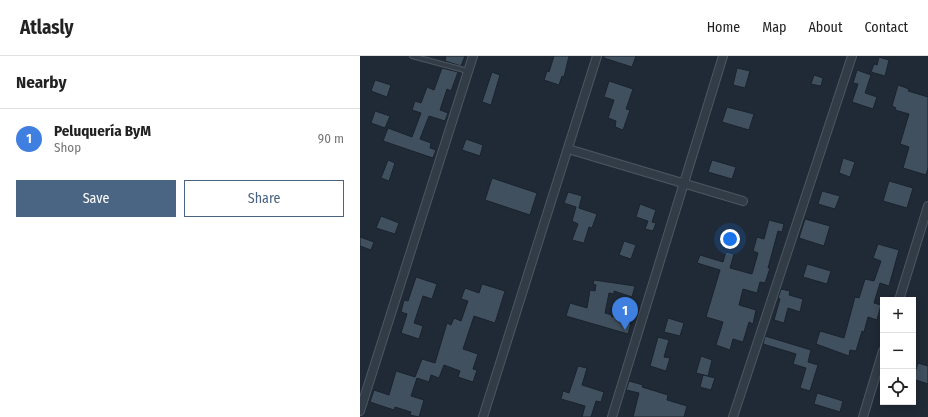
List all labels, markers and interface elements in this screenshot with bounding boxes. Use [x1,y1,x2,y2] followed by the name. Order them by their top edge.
[20,16,74,39] text: Atlasly
[707,19,740,36] text: Home
[762,19,786,36] text: Map
[808,19,843,36] text: About
[865,19,908,36] text: Contact
[16,72,67,93] text: Nearby
[54,122,151,140] text: Peluquería ByM
[26,131,32,146] text: 1
[318,131,344,146] text: 90 m
[54,140,81,155] text: Shop
[16,180,176,217] button: Save
[184,180,344,217] button: Share
[720,229,740,249] your location
[612,297,638,330] pin: 1
[880,297,916,405] map controls
[880,297,916,333] button: +
[880,333,916,369] button: −
[880,369,916,405] button: locate

